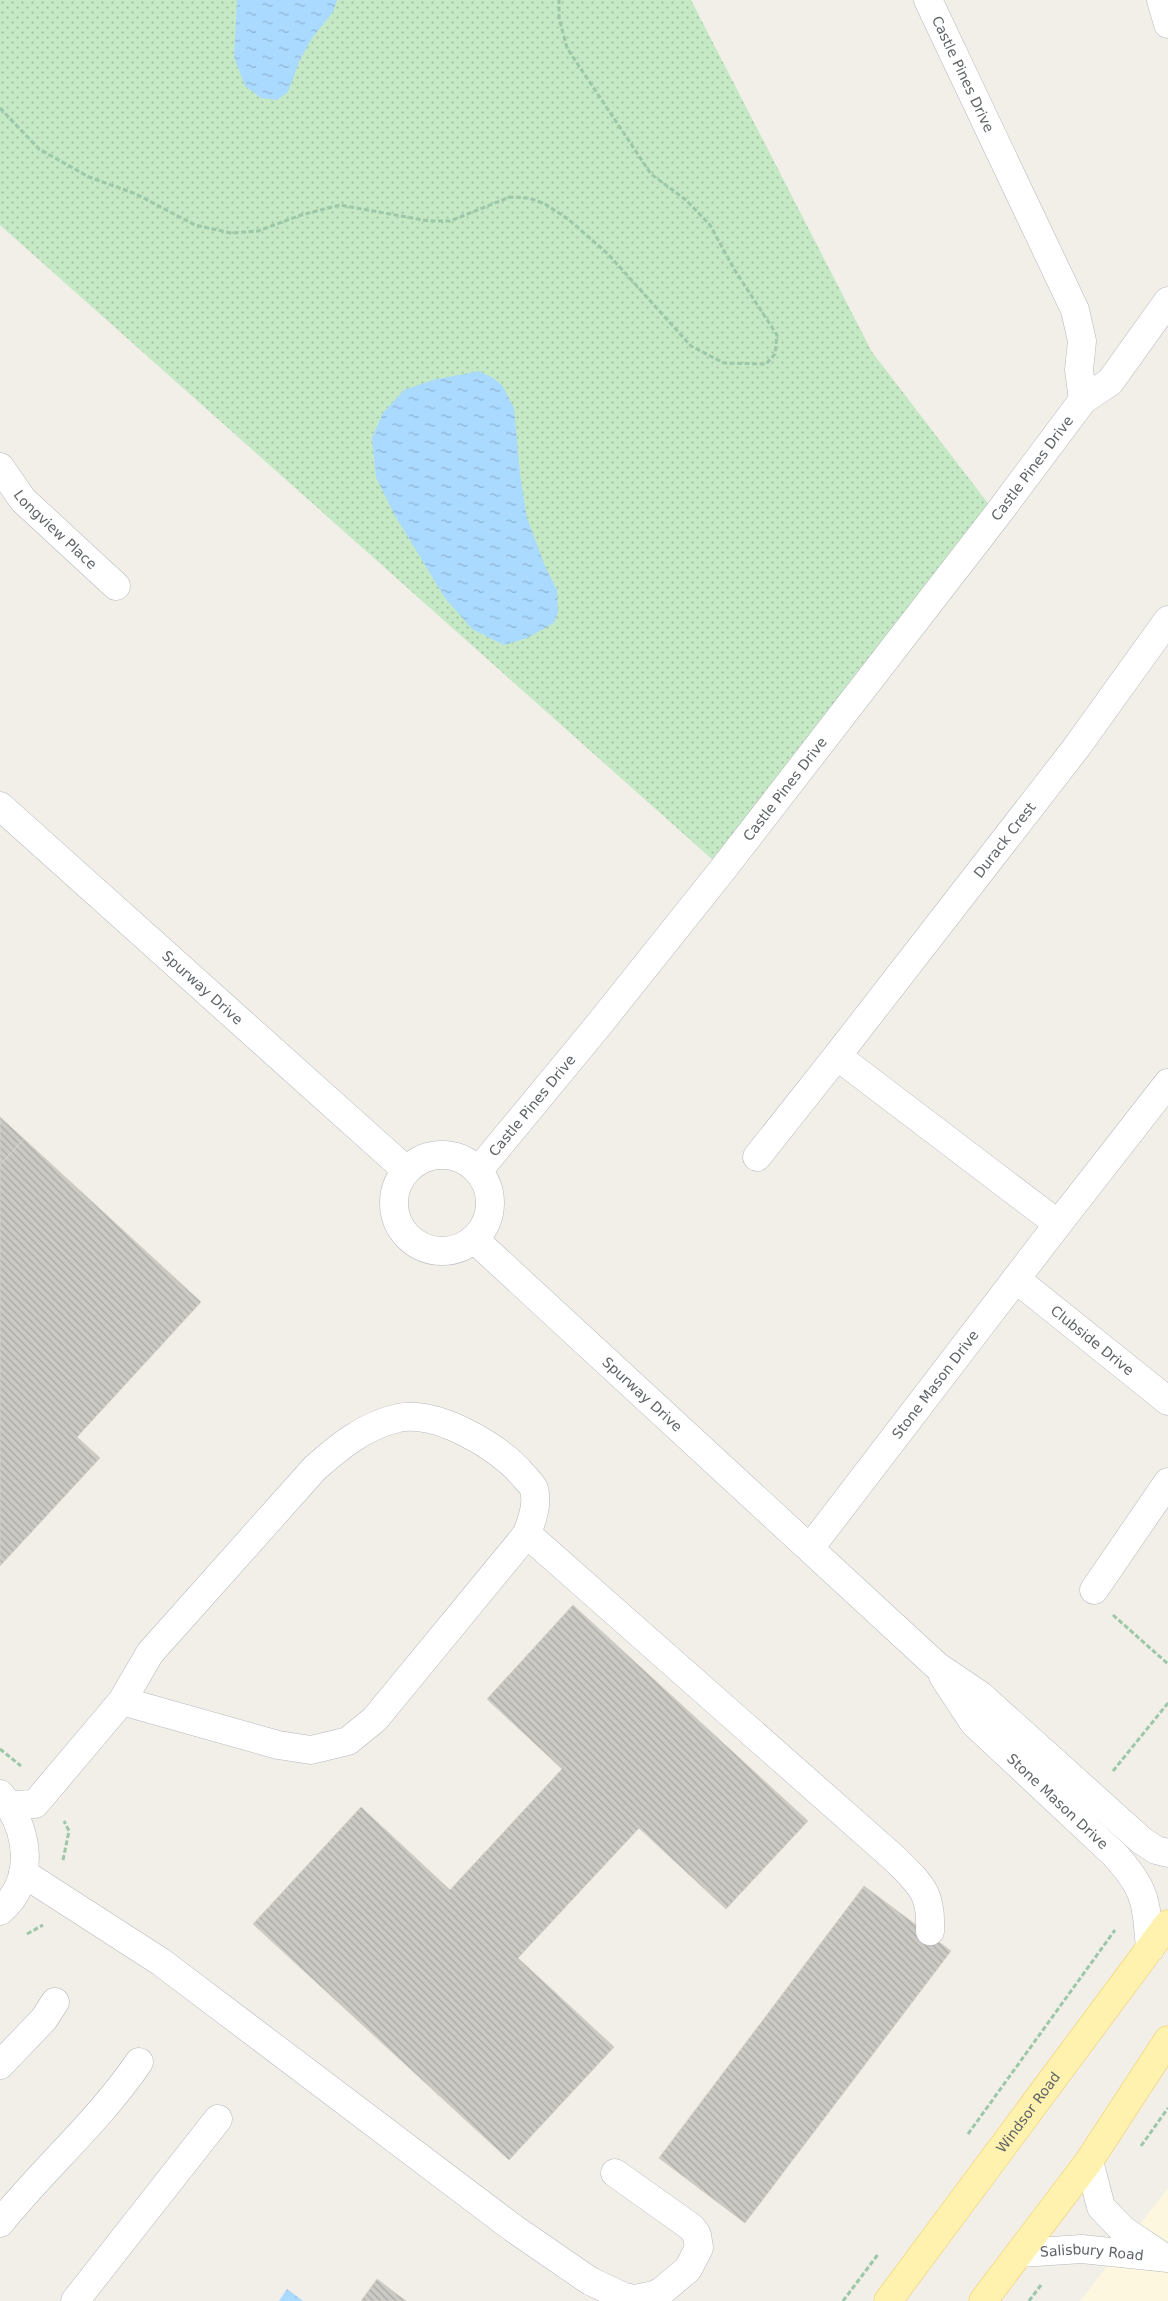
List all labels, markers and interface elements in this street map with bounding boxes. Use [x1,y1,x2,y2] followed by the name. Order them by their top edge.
[929,13,998,135] street label: Castle Pines Drive
[988,413,1076,524] street label: Castle Pines Drive
[11,487,100,572] street label: Longview Place
[740,734,830,844] street label: Castle Pines Drive
[970,799,1039,881] street label: Durack Crest
[159,947,246,1028] street label: Spurway Drive
[486,1051,579,1159] street label: Castle Pines Drive
[1048,1302,1137,1378] street label: Clubside Drive
[889,1327,982,1442] street label: Stone Mason Drive
[599,1354,685,1435] street label: Spurway Drive
[1004,1750,1111,1852] street label: Stone Mason Drive
[993,2069,1063,2156] street label: Windsor Road
[1039,2241,1144,2263] street label: Salisbury Road

